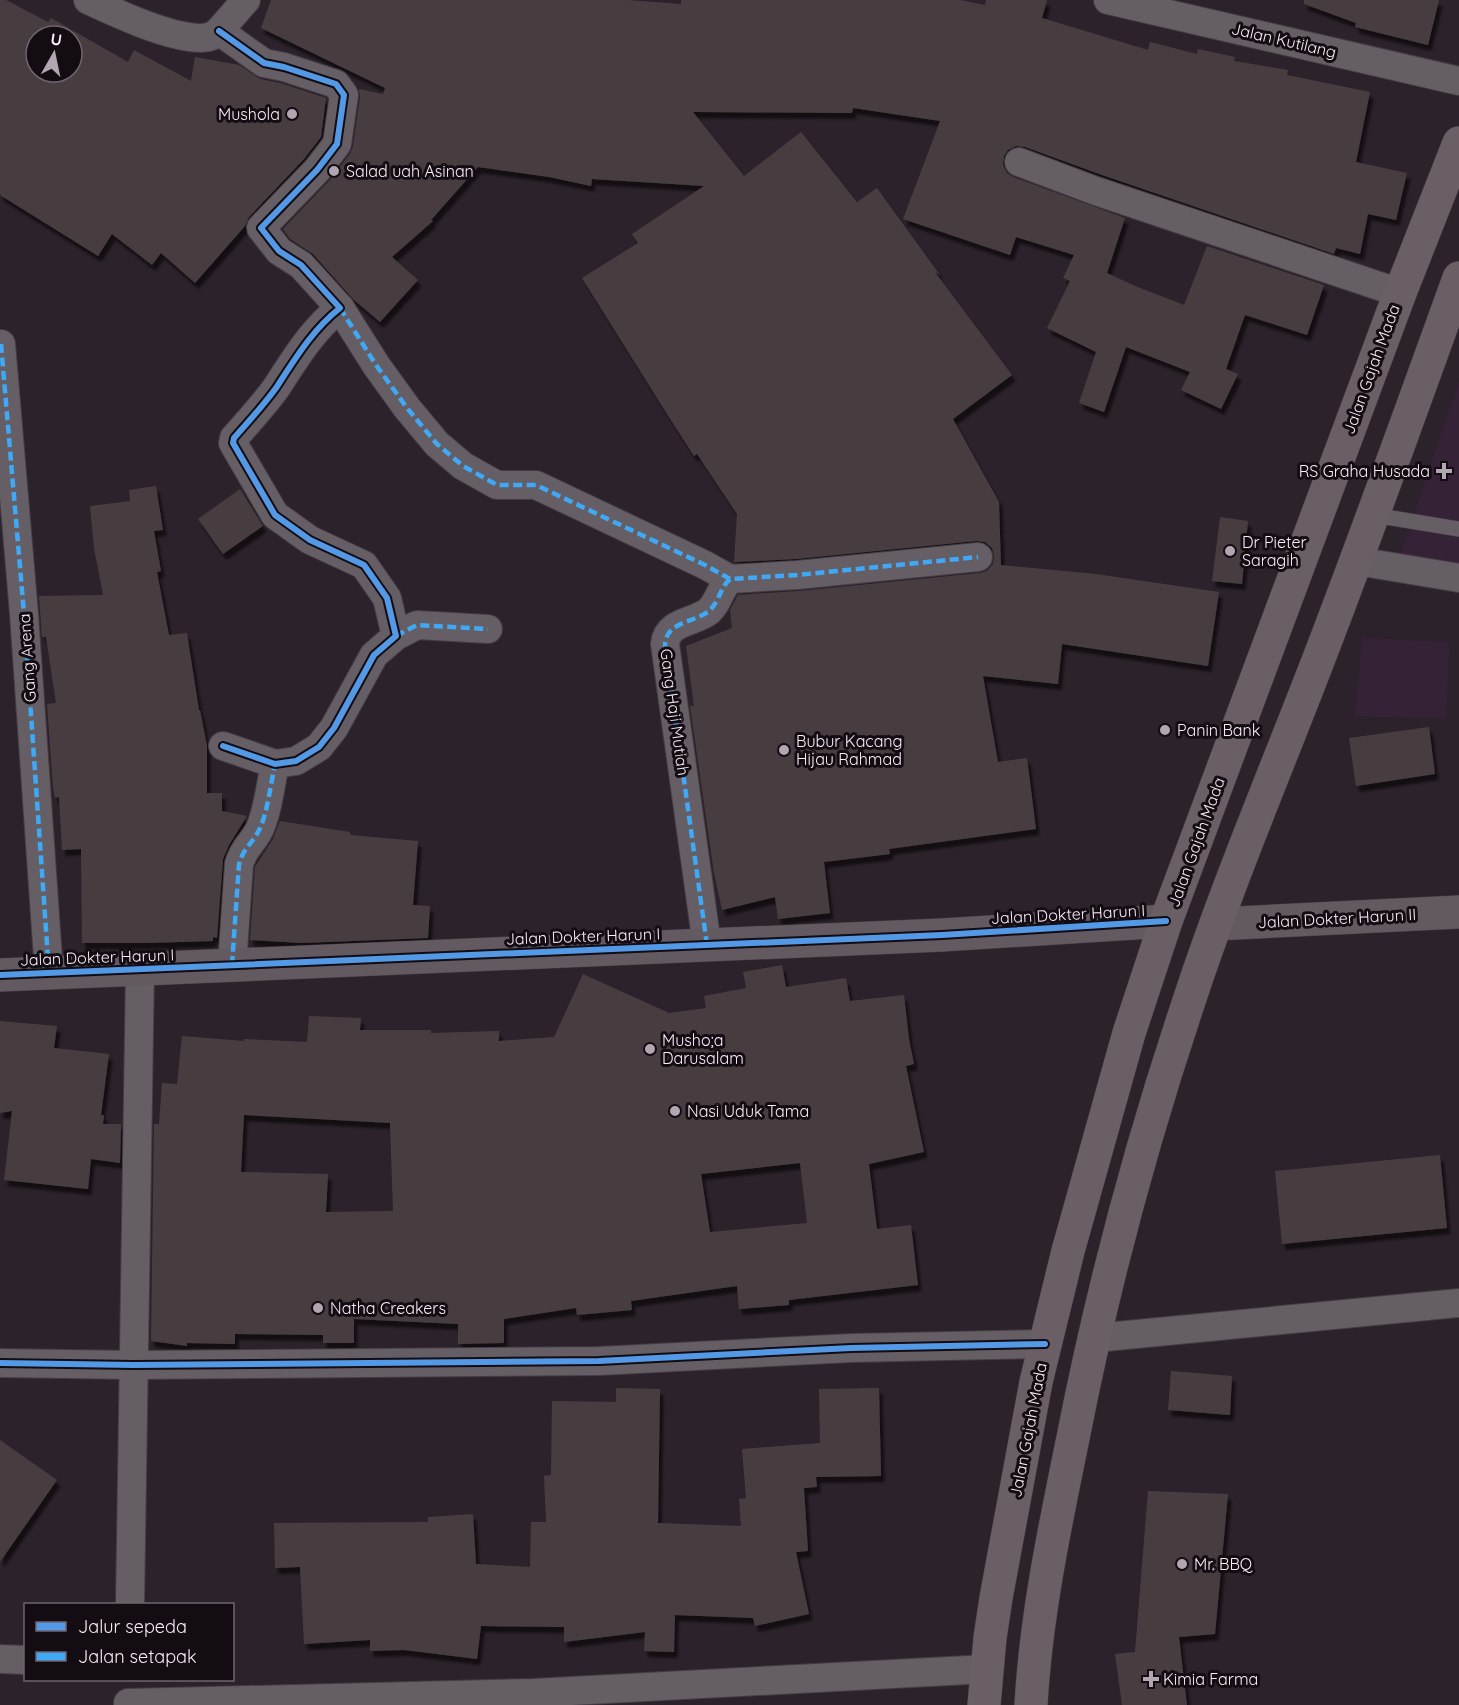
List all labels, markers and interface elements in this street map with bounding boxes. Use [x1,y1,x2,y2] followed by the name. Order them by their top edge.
[1230,18,1338,62] street label: Jalan Kutilang
[24,24,84,84] north arrow
[49,28,63,50] text: U
[218,104,280,124] place label: Mushola
[285,107,299,121] marker: Mushola
[346,161,474,181] place label: Salad uah Asinan
[327,164,341,178] marker: Salad uah Asinan
[1338,301,1404,437] street label: Jalan Gajah Mada
[1299,461,1430,481] place label: RS Graha Husada
[1435,462,1453,480] marker: RS Graha Husada
[1242,532,1307,570] place label: Dr Pieter Saragih
[1223,544,1237,558] marker: Dr Pieter Saragih
[14,613,40,703] street label: Gang Arena
[656,647,694,777] street label: Gang Haji Mutiah
[1177,720,1260,740] place label: Panin Bank
[1158,723,1172,737] marker: Panin Bank
[796,731,903,769] place label: Bubur Kacang Hijau Rahmad
[777,743,791,757] marker: Bubur Kacang Hijau Rahmad
[1163,774,1229,910] street label: Jalan Gajah Mada
[990,900,1146,928] street label: Jalan Dokter Harun I
[1257,904,1417,932] street label: Jalan Dokter Harun II
[505,923,661,949] street label: Jalan Dokter Harun I
[19,944,175,970] street label: Jalan Dokter Harun I
[662,1030,744,1068] place label: Musho;a Darusalam
[643,1042,657,1056] marker: Musho;a Darusalam
[687,1101,809,1121] place label: Nasi Uduk Tama
[668,1104,682,1118] marker: Nasi Uduk Tama
[330,1298,446,1318] place label: Natha Creakers
[311,1301,325,1315] marker: Natha Creakers
[1005,1361,1051,1499] street label: Jalan Gajah Mada
[1194,1554,1253,1574] place label: Mr. BBQ
[1175,1557,1189,1571] marker: Mr. BBQ
[24,1603,234,1681] legend
[78,1615,187,1638] text: Jalur sepeda
[78,1645,197,1668] text: Jalan setapak
[1163,1669,1258,1689] place label: Kimia Farma
[1144,1672,1158,1686] marker: Kimia Farma

